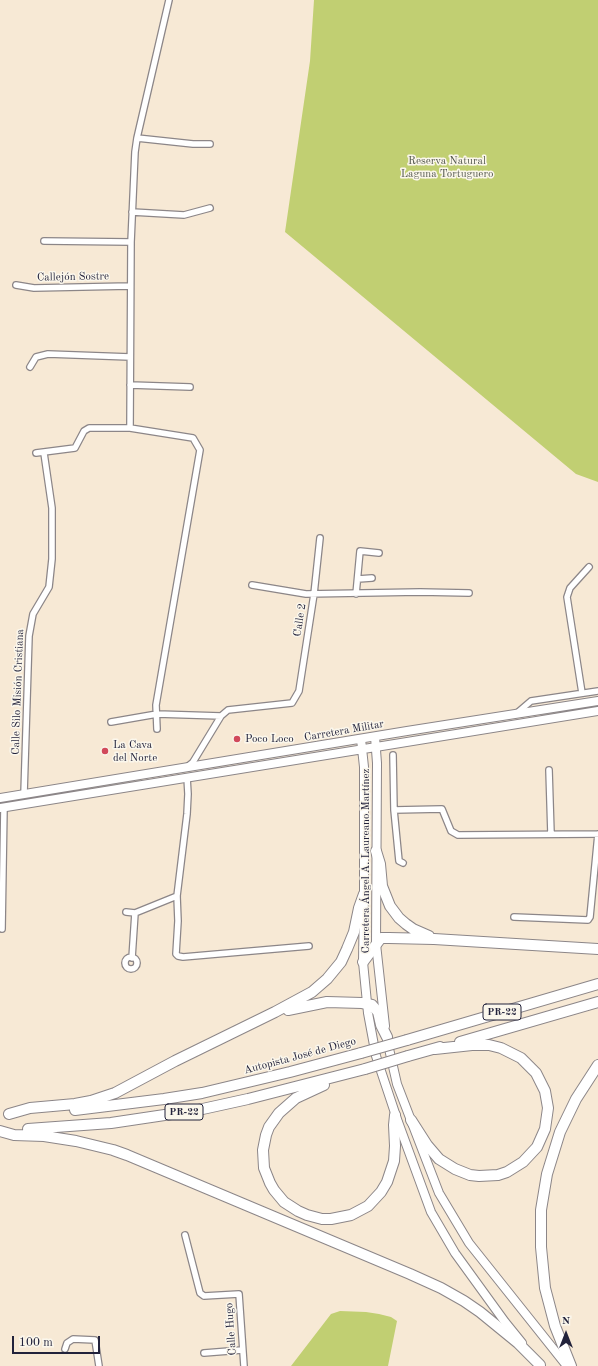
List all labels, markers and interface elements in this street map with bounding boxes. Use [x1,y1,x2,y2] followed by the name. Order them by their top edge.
[401,154,493,180] park label: Reserva Natural Laguna Tortuguero
[37,270,109,284] street label: Callejón Sostre
[291,603,309,637] street label: Calle 2
[9,629,27,755] street label: Calle Silo Misión Cristiana
[303,717,385,745] street label: Carretera Militar
[245,732,294,746] place label: Poco Loco
[232,734,242,744] marker: Poco Loco
[113,738,157,764] place label: La Cava del Norte
[100,746,110,756] marker: La Cava del Norte
[359,769,373,953] street label: Carretera Ángel A. Laureano Martínez
[483,1004,521,1020] road number: PR-22
[242,1035,358,1077] street label: Autopista José de Diego
[165,1104,203,1120] road number: PR-22
[223,1302,239,1356] street label: Calle Hugo
[546,1314,586,1354] north arrow
[562,1316,570,1327] text: N
[14,1328,102,1354] scale bar
[19,1337,53,1349] text: 100 m

